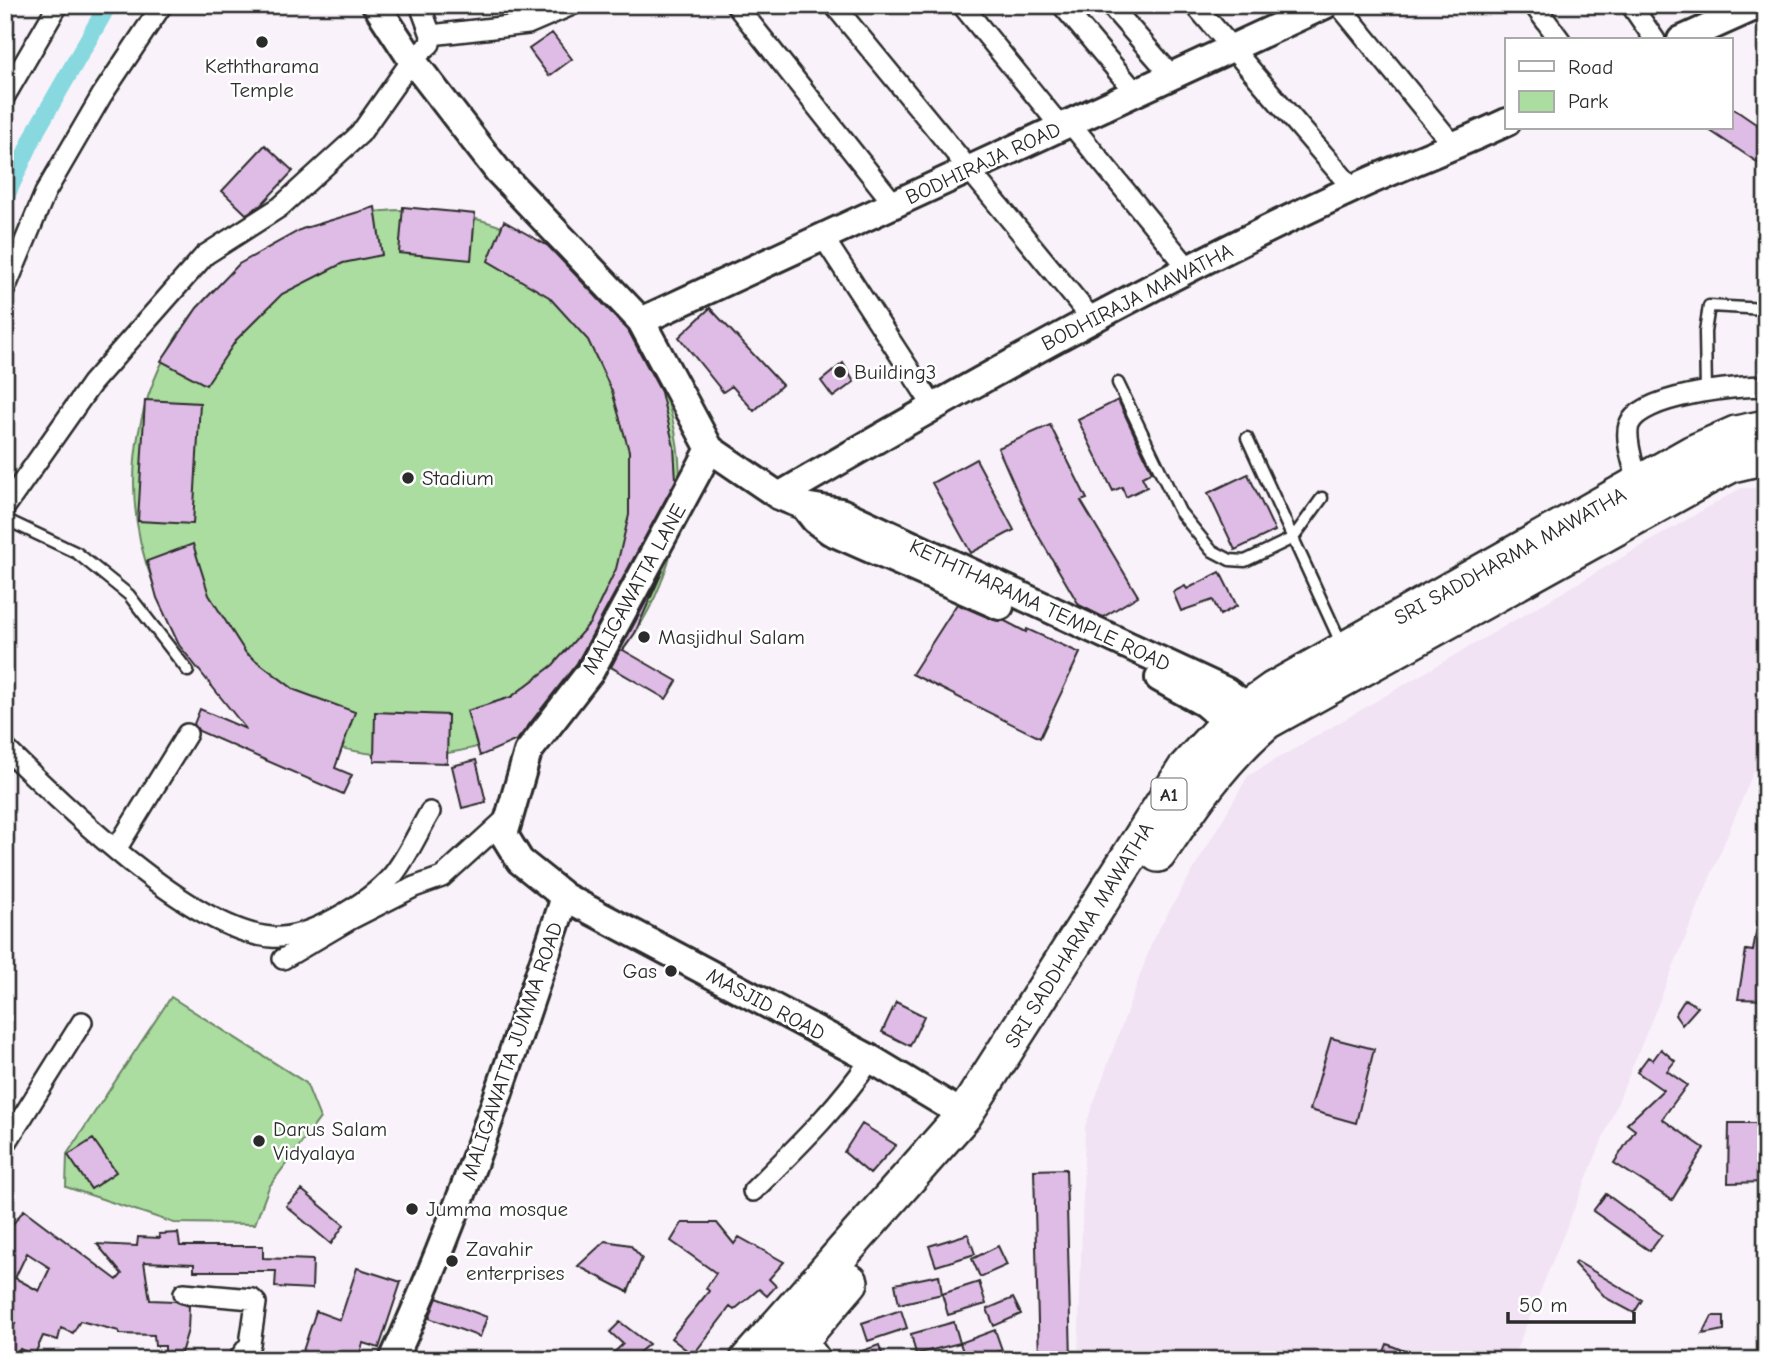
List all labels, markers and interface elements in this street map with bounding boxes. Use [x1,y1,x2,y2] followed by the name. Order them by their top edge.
[254,34,270,50] marker: Keththarama Temple
[1505,38,1732,130] legend
[205,54,319,102] place label: Keththarama Temple
[1568,55,1613,79] text: Road
[1568,89,1608,113] text: Park
[902,117,1064,209] street label: BODHIRAJA ROAD
[1037,238,1237,356] street label: BODHIRAJA MAWATHA
[854,360,936,384] place label: Building3
[832,364,848,380] marker: Building3
[422,466,494,490] place label: Stadium
[400,470,416,486] marker: Stadium
[1390,482,1630,630] street label: SRI SADDHARMA MAWATHA
[577,500,691,678] street label: MALIGAWATTA LANE
[906,534,1174,676] street label: KETHTHARAMA TEMPLE ROAD
[658,625,805,649] place label: Masjidhul Salam
[636,629,652,645] marker: Masjidhul Salam
[1152,778,1186,810] road number: A1
[1000,818,1158,1052] street label: SRI SADDHARMA MAWATHA
[456,919,568,1183] street label: MALIGAWATTA JUMMA ROAD
[622,959,657,983] place label: Gas
[663,963,679,979] marker: Gas
[703,963,829,1045] street label: MASJID ROAD
[273,1117,387,1165] place label: Darus Salam Vidyalaya
[251,1133,267,1149] marker: Darus Salam Vidyalaya
[426,1197,568,1221] place label: Jumma mosque
[404,1201,420,1217] marker: Jumma mosque
[466,1237,565,1285] place label: Zavahir enterprises
[444,1253,460,1269] marker: Zavahir enterprises
[1508,1281,1634,1325] scale bar
[1519,1293,1568,1317] text: 50 m

